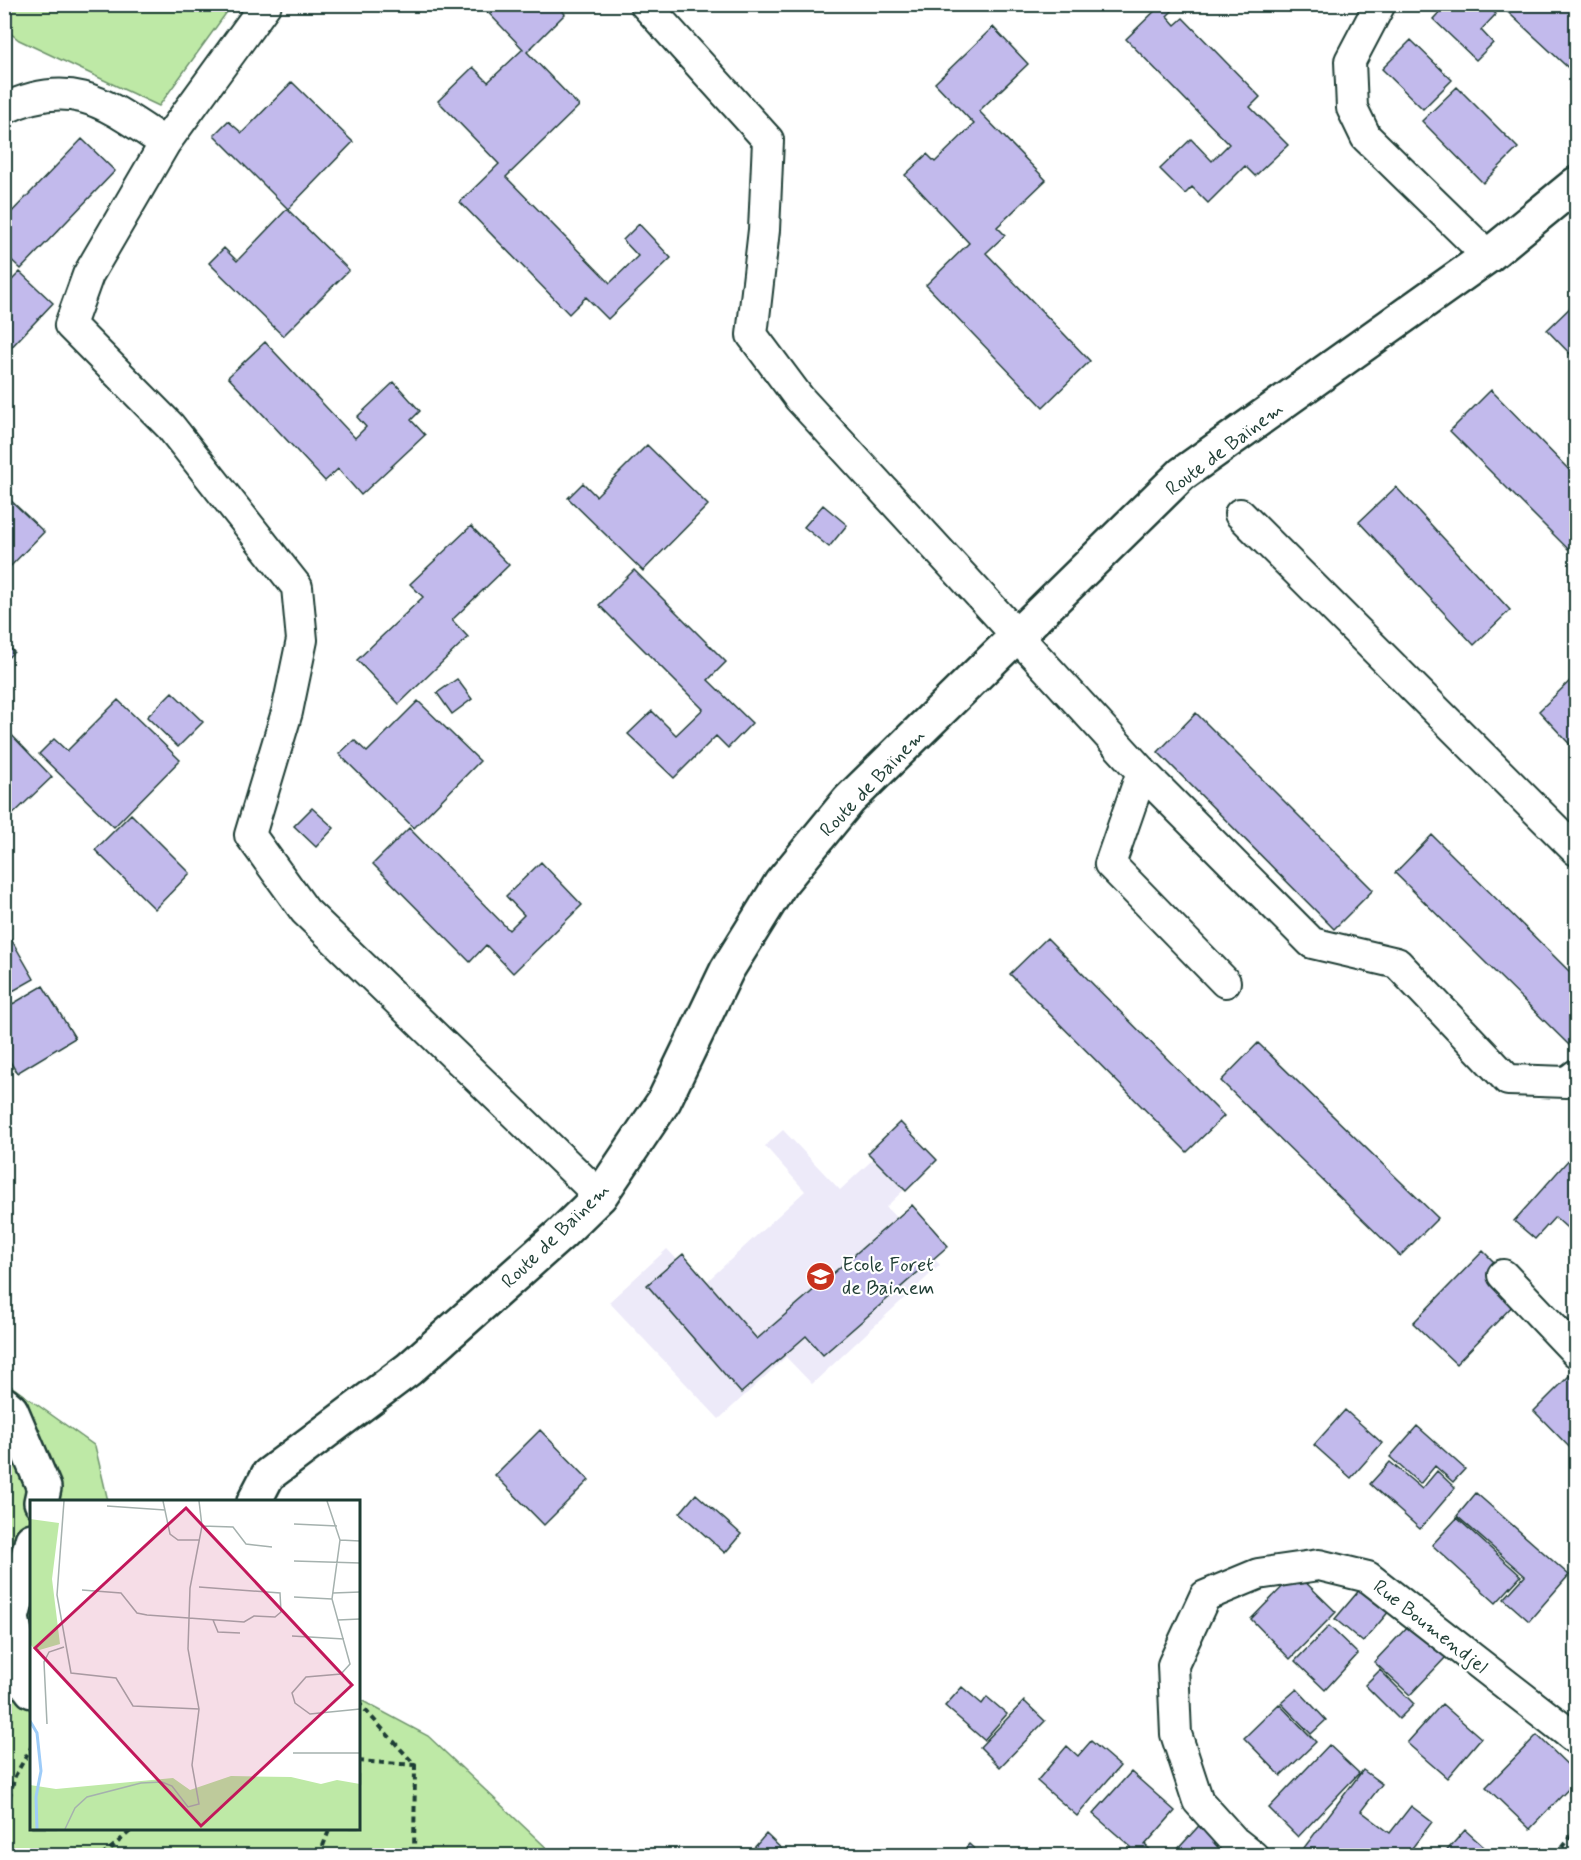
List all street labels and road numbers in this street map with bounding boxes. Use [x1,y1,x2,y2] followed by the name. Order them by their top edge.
[1160,396,1290,503] street label: Route de Baïnem
[814,723,932,843] street label: Route de Baïnem
[496,1177,616,1295] street label: Route de Baïnem
[1367,1574,1493,1681] street label: Rue Boumendjel

